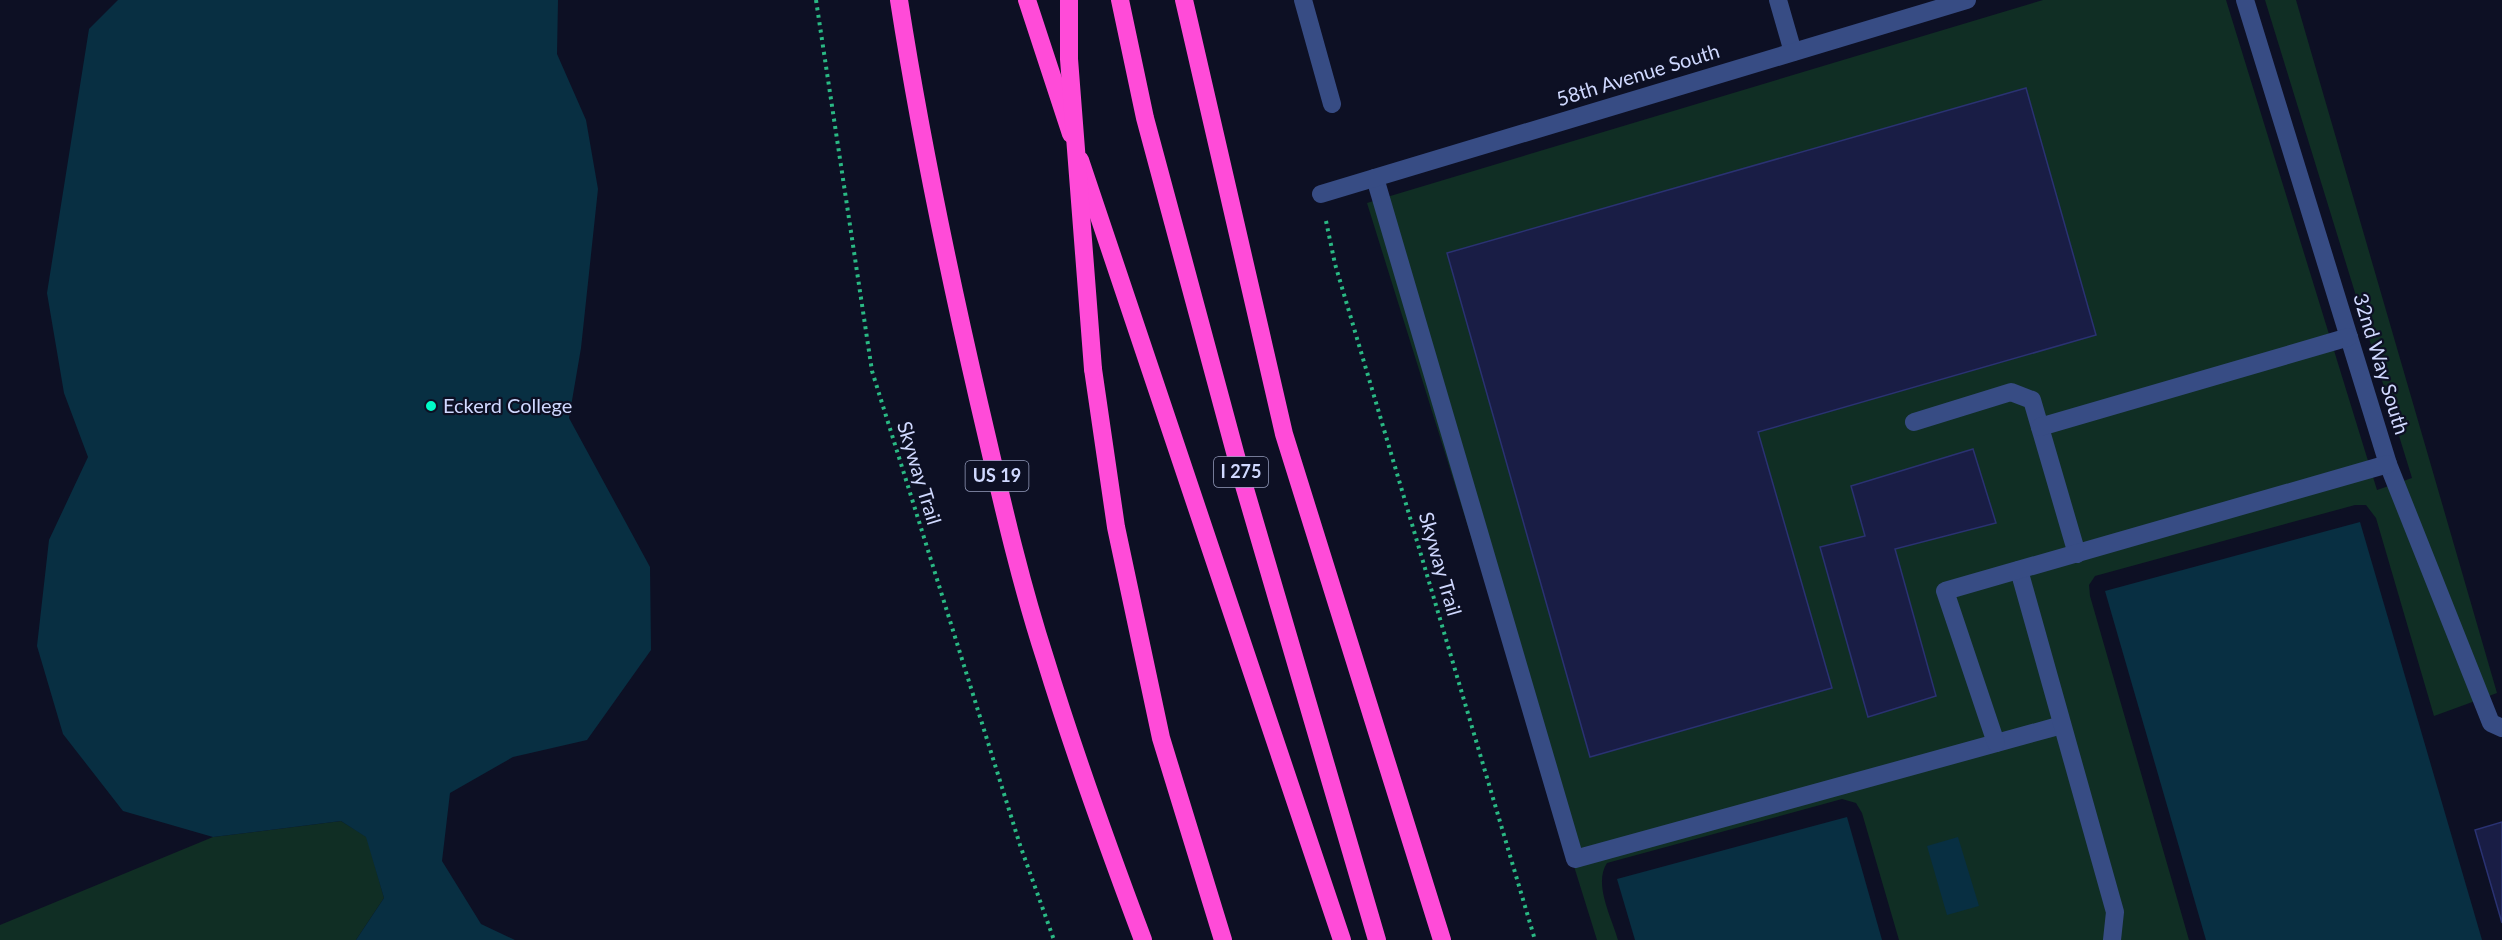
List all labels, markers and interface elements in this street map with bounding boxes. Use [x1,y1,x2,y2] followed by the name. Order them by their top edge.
[1553,38,1722,110] street label: 58th Avenue South
[2349,290,2415,437] street label: 32nd Way South
[443,393,572,417] place label: Eckerd College
[424,399,438,413] marker: Eckerd College
[893,418,947,527] street label: Skyway Trail
[1214,457,1268,487] road number: I 275
[966,461,1028,491] road number: US 19
[1415,509,1467,618] street label: Skyway Trail

